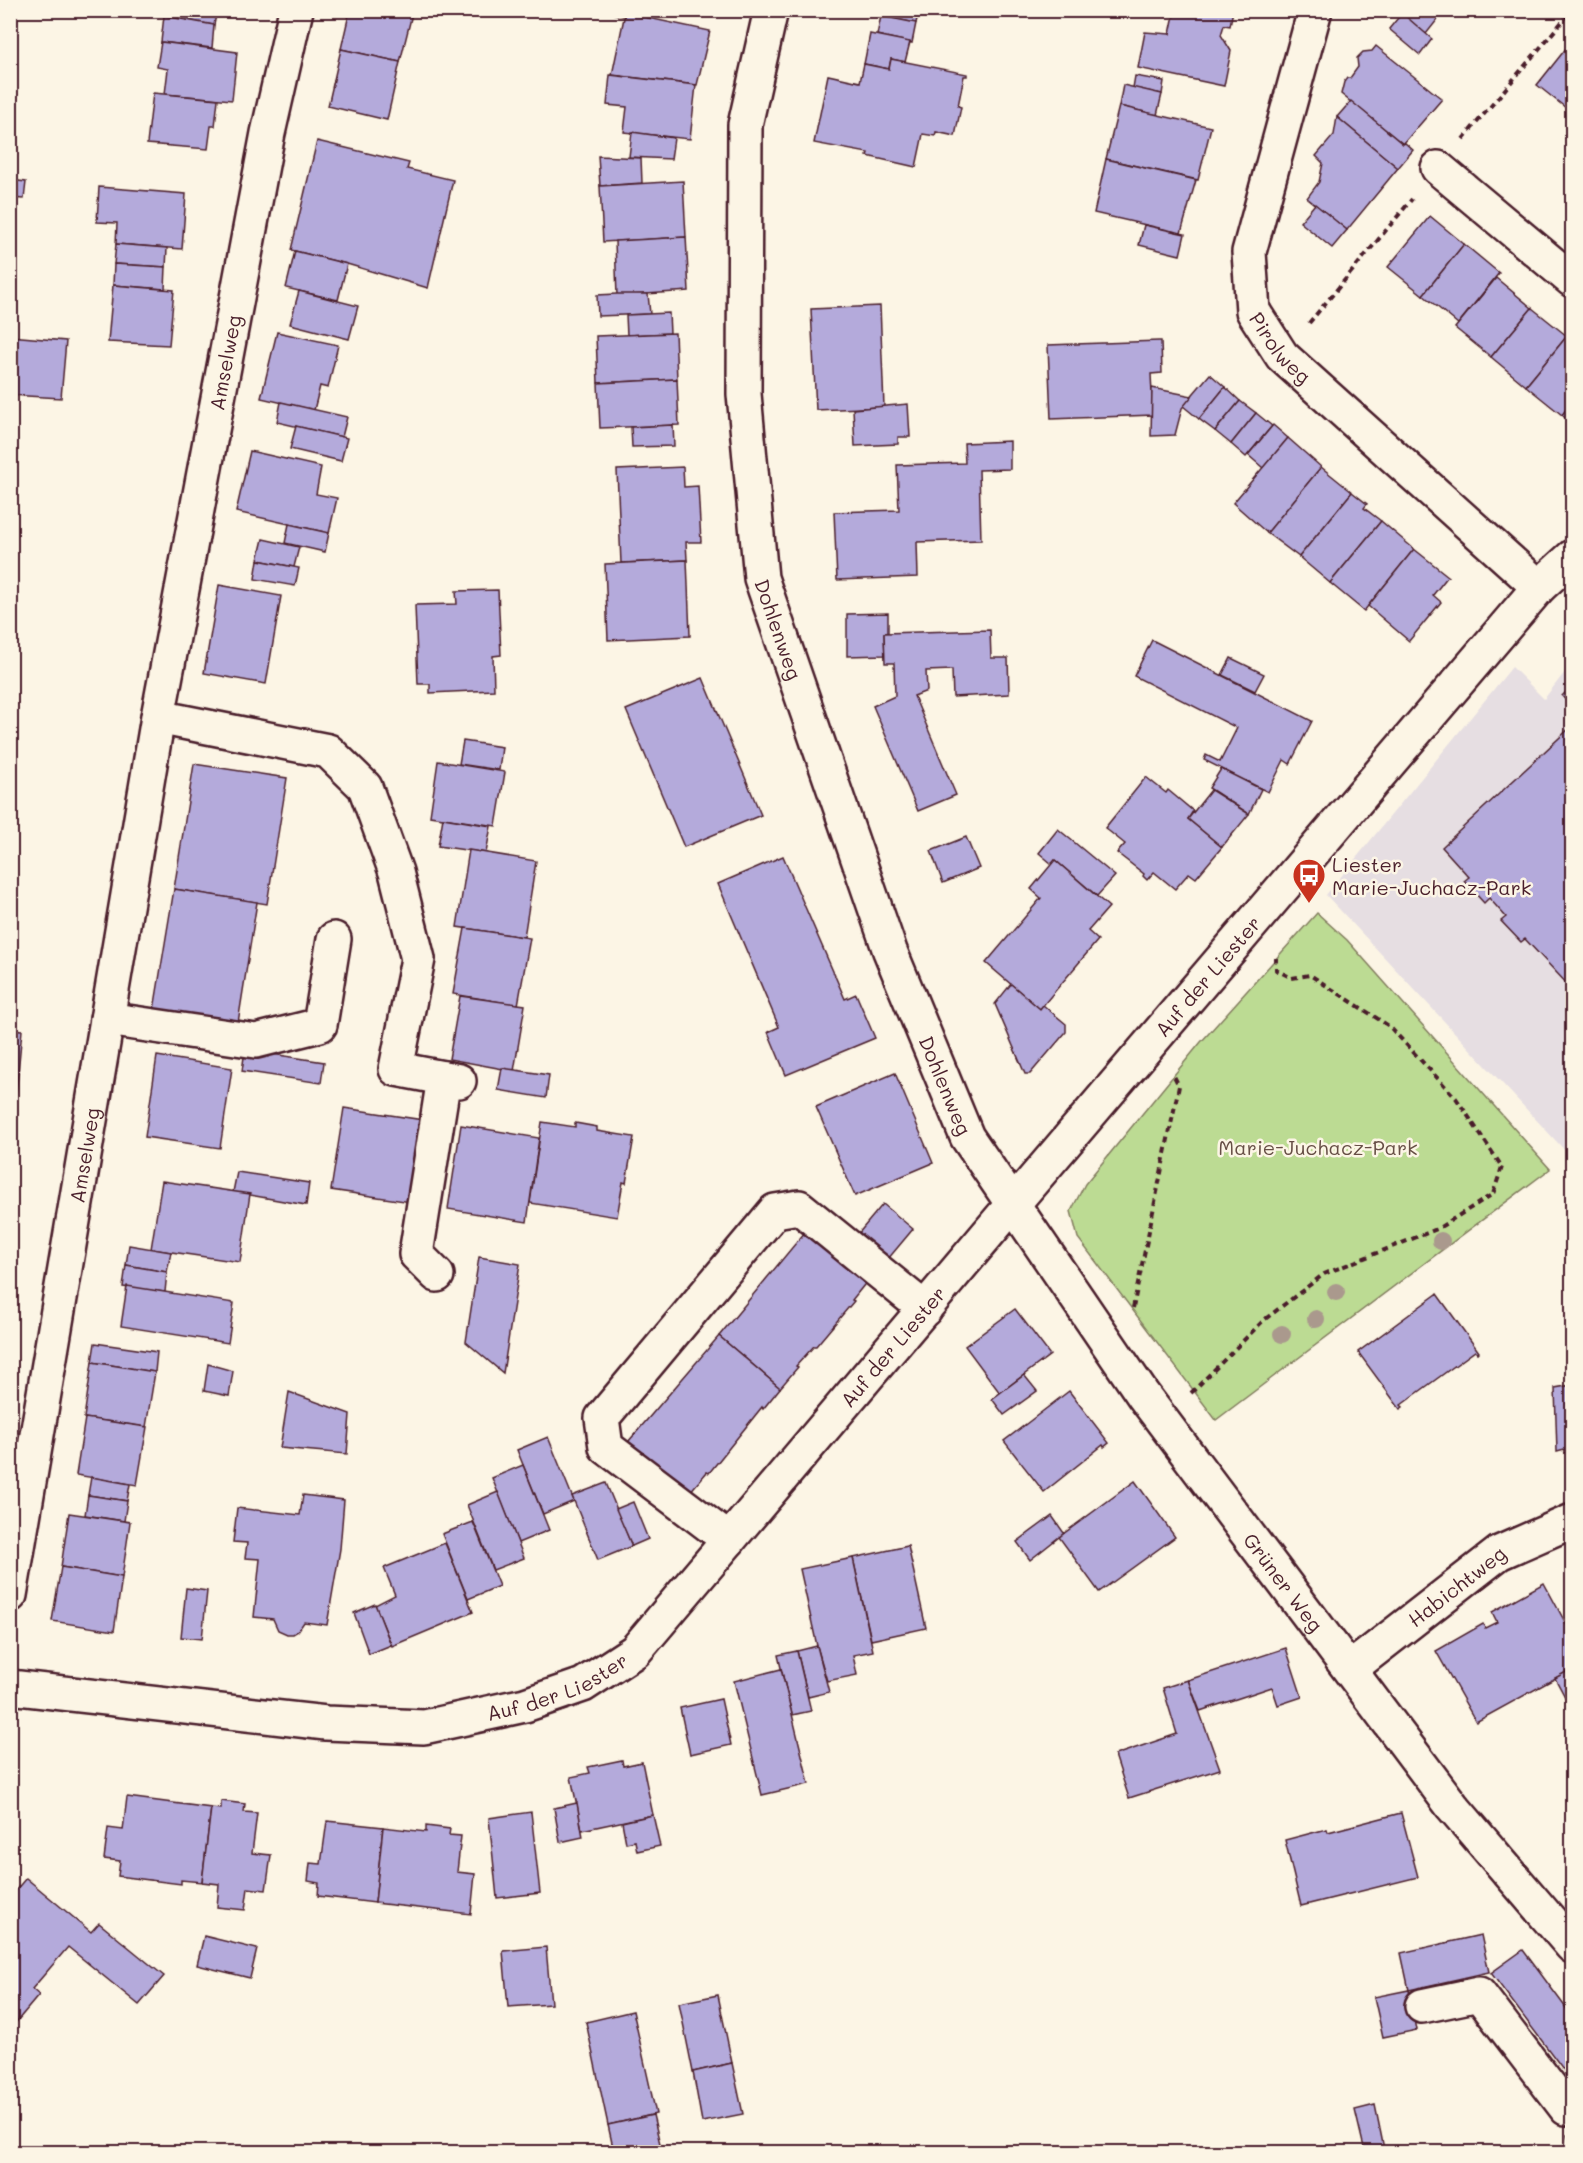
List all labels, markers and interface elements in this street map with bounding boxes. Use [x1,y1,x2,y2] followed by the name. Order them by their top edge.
[1244,307,1317,389] street label: Pirolweg
[203,313,246,412] street label: Amselweg
[749,575,808,683] street label: Dohlenweg
[1332,851,1531,900] place label: Liester Marie-Juchacz-Park
[1291,857,1327,904] bus stop icon: Liester Marie-Juchacz-Park
[1149,910,1266,1042] street label: Auf der Liester
[914,1032,978,1139] street label: Dohlenweg
[63,1105,105,1205] street label: Amselweg
[1218,1134,1418,1160] park label: Marie-Juchacz-Park
[834,1280,951,1412] street label: Auf der Liester
[1238,1527,1329,1637] street label: Grüner Weg
[1402,1540,1511,1632] street label: Habichtweg
[484,1647,632,1726] street label: Auf der Liester

